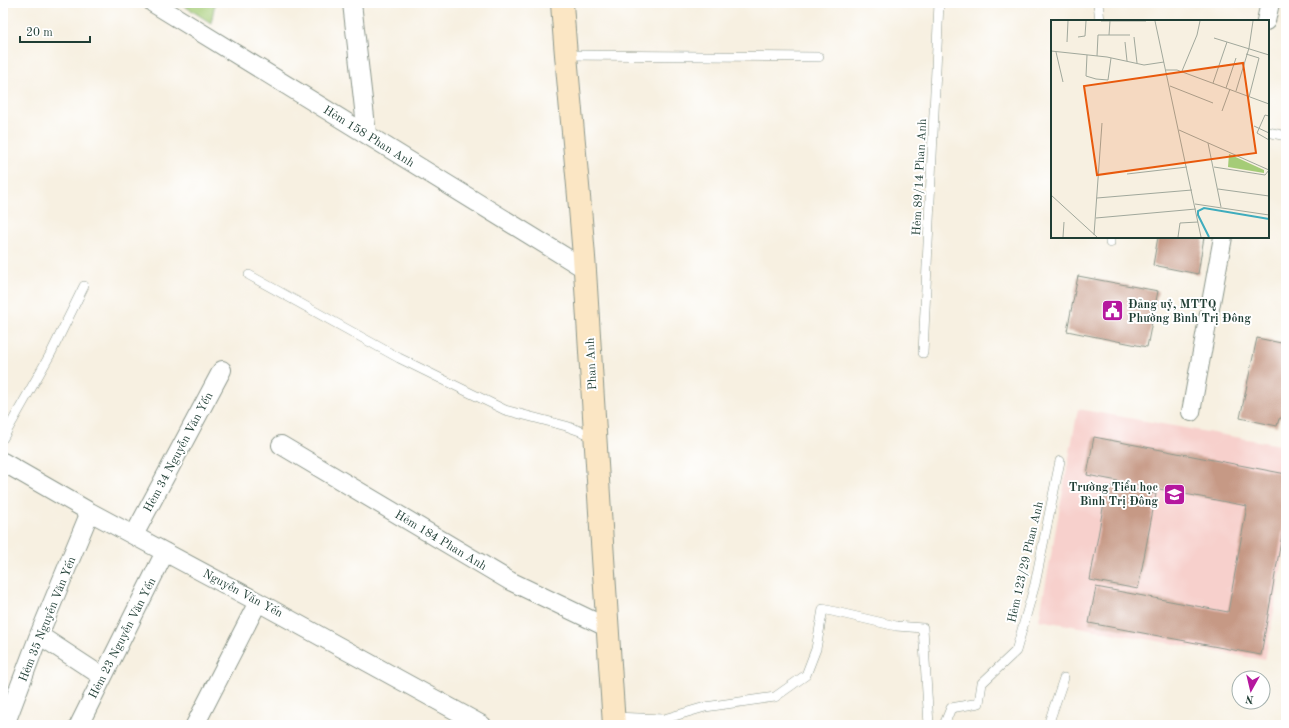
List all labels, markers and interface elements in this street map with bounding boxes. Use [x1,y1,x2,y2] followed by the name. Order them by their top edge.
[20,18,90,44] scale bar
[1051,20,1269,238] inset map
[26,27,53,39] text: 20 m
[321,103,417,170] street label: Hẻm 158 Phan Anh
[911,118,929,236] street label: Hẻm 89/14 Phan Anh
[1099,298,1125,324] public building icon: Đảng uỷ, MTTQ Phường Bình Trị Đông
[1128,299,1251,325] place label: Đảng uỷ, MTTQ Phường Bình Trị Đông
[585,337,599,391] street label: Phan Anh
[141,390,216,514] street label: Hẻm 34 Nguyễn Văn Yến
[1069,480,1158,508] place label: Trường Tiểu học Bình Trị Đông
[1161,481,1187,507] school or university icon: Trường Tiểu học Bình Trị Đông
[1006,500,1046,624] street label: Hẻm 123/29 Phan Anh
[393,509,489,573] street label: Hẻm 184 Phan Anh
[16,554,79,684] street label: Hẻm 35 Nguyễn Văn Yến
[201,567,285,620] street label: Nguyễn Văn Yến
[86,575,159,701] street label: Hẻm 23 Nguyễn Văn Yến
[1231,670,1271,710] north arrow
[1244,692,1255,704] text: N

